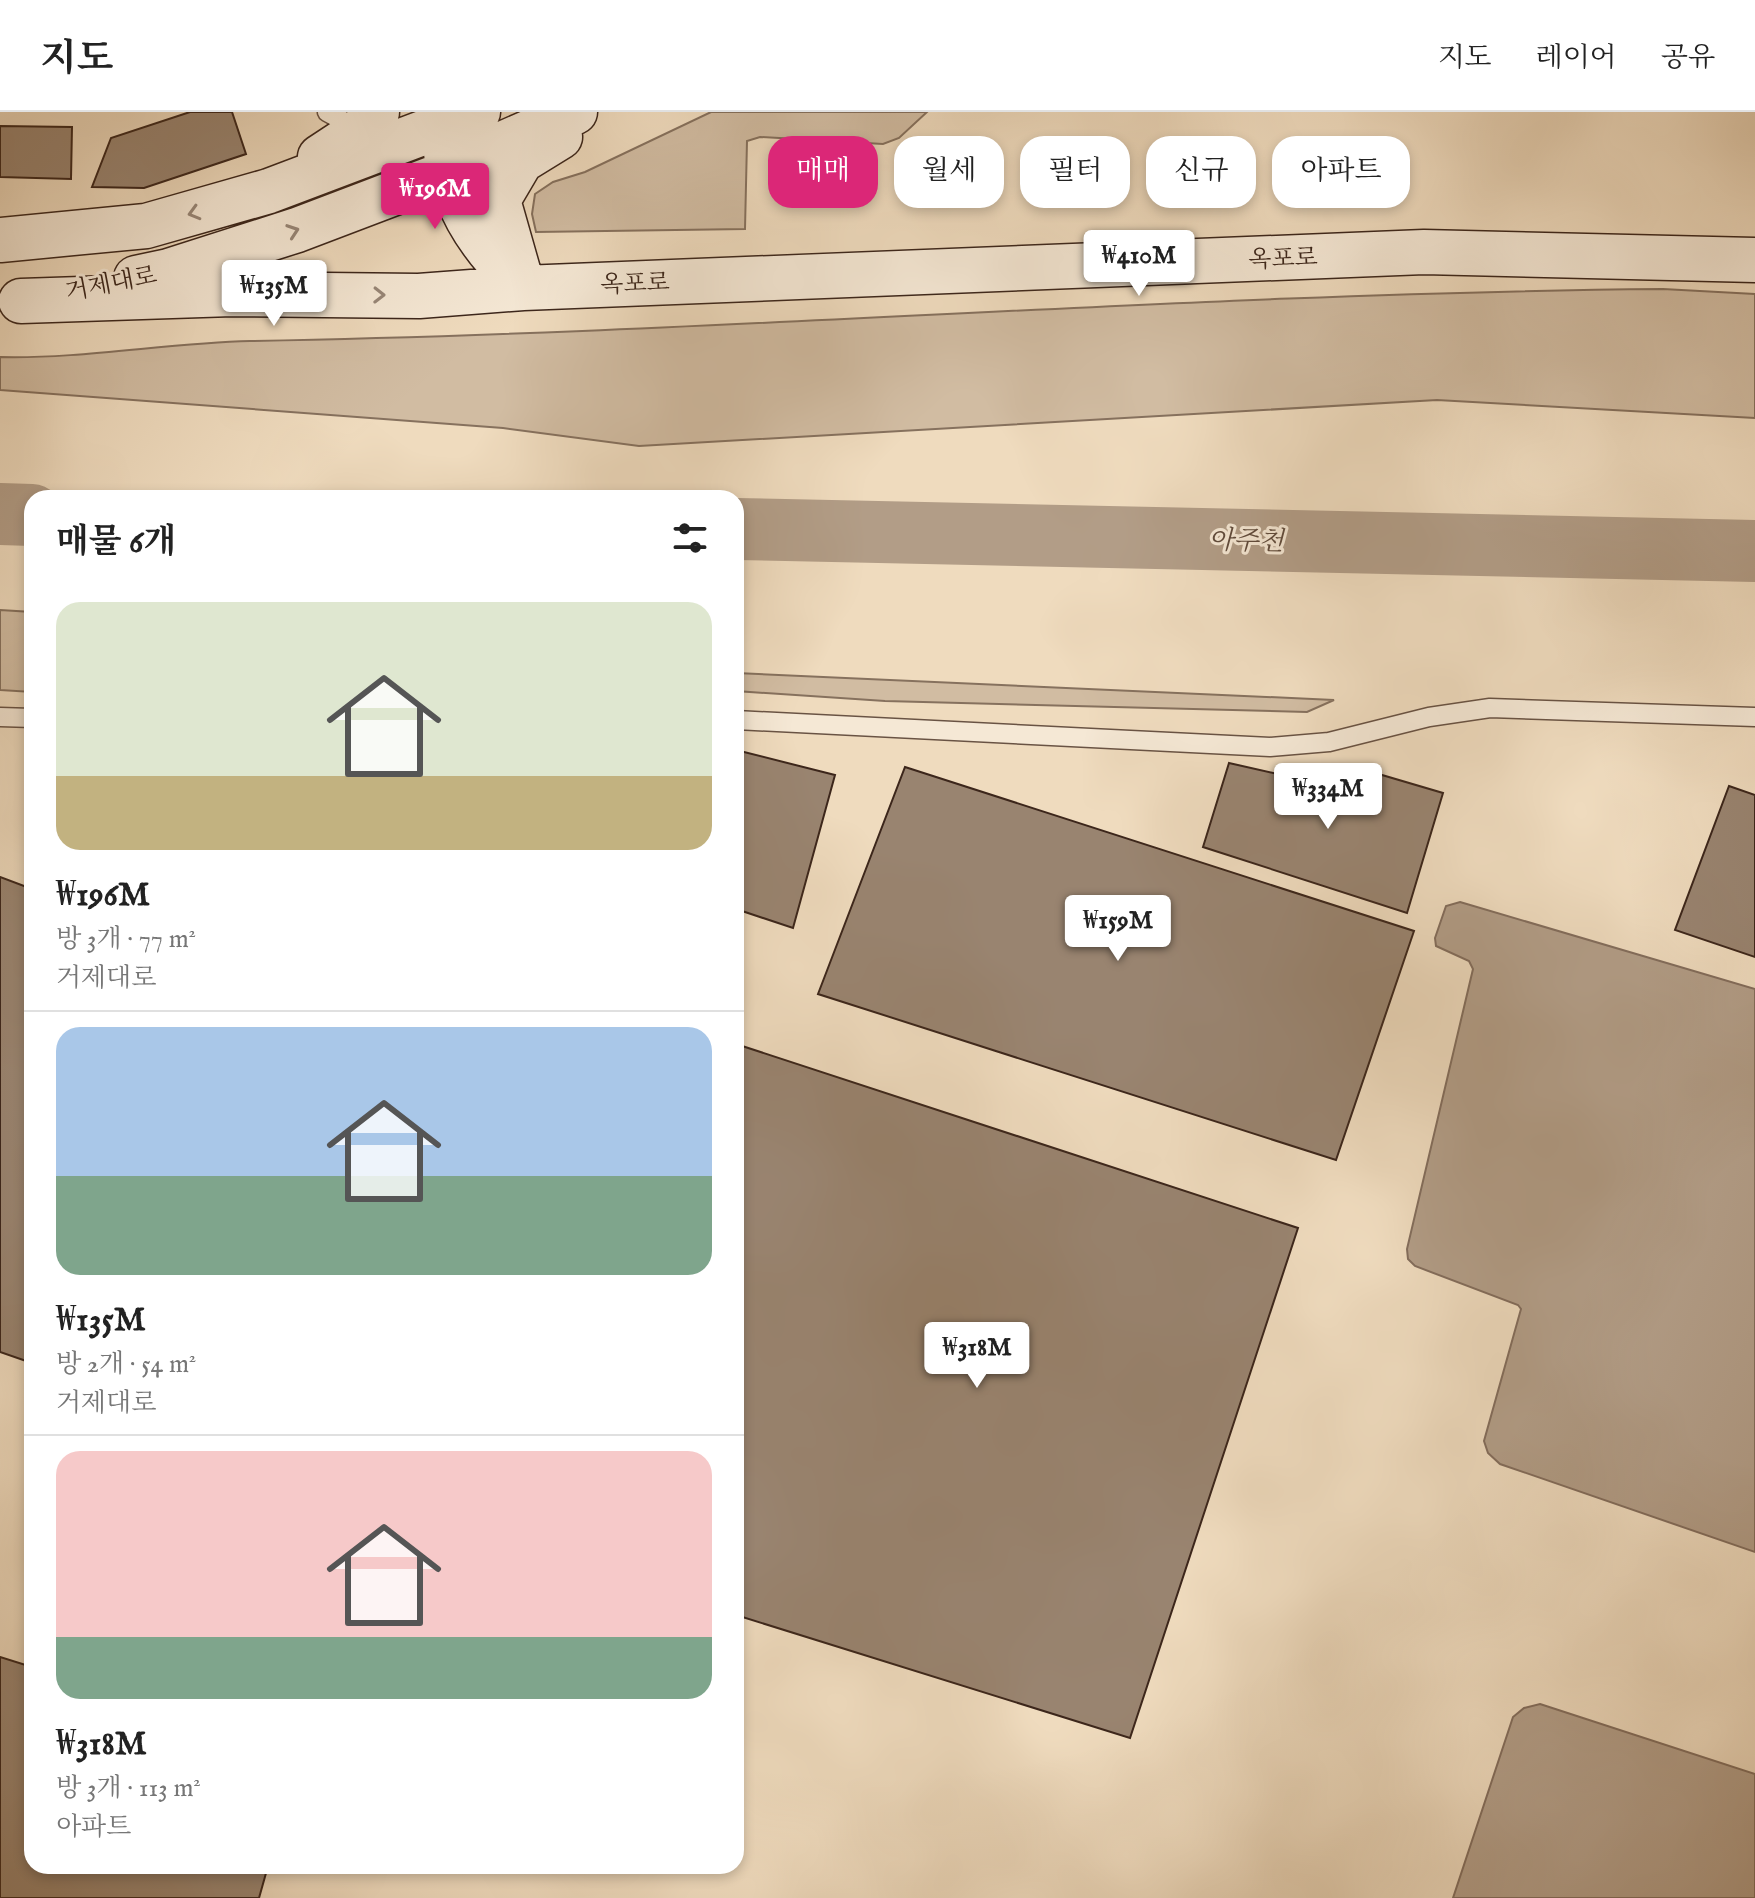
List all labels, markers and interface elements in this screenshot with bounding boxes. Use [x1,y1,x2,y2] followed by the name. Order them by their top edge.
[40,36,113,84] text: 지도
[1438,41,1492,76] text: 지도
[1536,41,1617,76] text: 레이어
[1661,41,1715,76] text: 공유
[768,136,878,208] chip: 매매
[894,136,1004,208] chip: 월세
[1020,136,1130,208] chip: 필터
[1146,136,1256,208] chip: 신규
[1272,136,1410,208] chip: 아파트
[379,163,491,231] pin: ₩196M
[399,172,471,205] text: ₩196M
[187,203,201,220] one-way arrow
[285,225,299,241] one-way arrow
[1083,230,1195,298] pin: ₩410M
[1102,239,1176,272] text: ₩410M
[1248,243,1318,276] street label: 옥포로
[63,260,160,309] street label: 거제대로
[218,260,330,328] pin: ₩135M
[600,268,670,301] street label: 옥포로
[240,269,308,302] text: ₩135M
[373,287,386,304] one-way arrow
[668,516,712,560] icon: filters
[56,521,176,564] text: 매물 6개
[1208,524,1286,559] water label: 아주천
[312,654,456,798] icon: home
[1272,763,1384,831] pin: ₩334M
[1292,772,1364,805] text: ₩334M
[56,874,150,917] text: ₩196M
[1062,895,1174,963] pin: ₩159M
[1083,904,1153,937] text: ₩159M
[56,923,196,956] text: 방 3개 · 77 m²
[56,962,156,995] text: 거제대로
[312,1079,456,1223] icon: home
[56,1299,146,1342] text: ₩135M
[921,1322,1033,1390] pin: ₩318M
[942,1331,1012,1364] text: ₩318M
[56,1348,196,1381] text: 방 2개 · 54 m²
[56,1387,156,1420] text: 거제대로
[312,1503,456,1647] icon: home
[56,1723,147,1766] text: ₩318M
[56,1772,201,1805] text: 방 3개 · 113 m²
[56,1811,131,1844] text: 아파트

